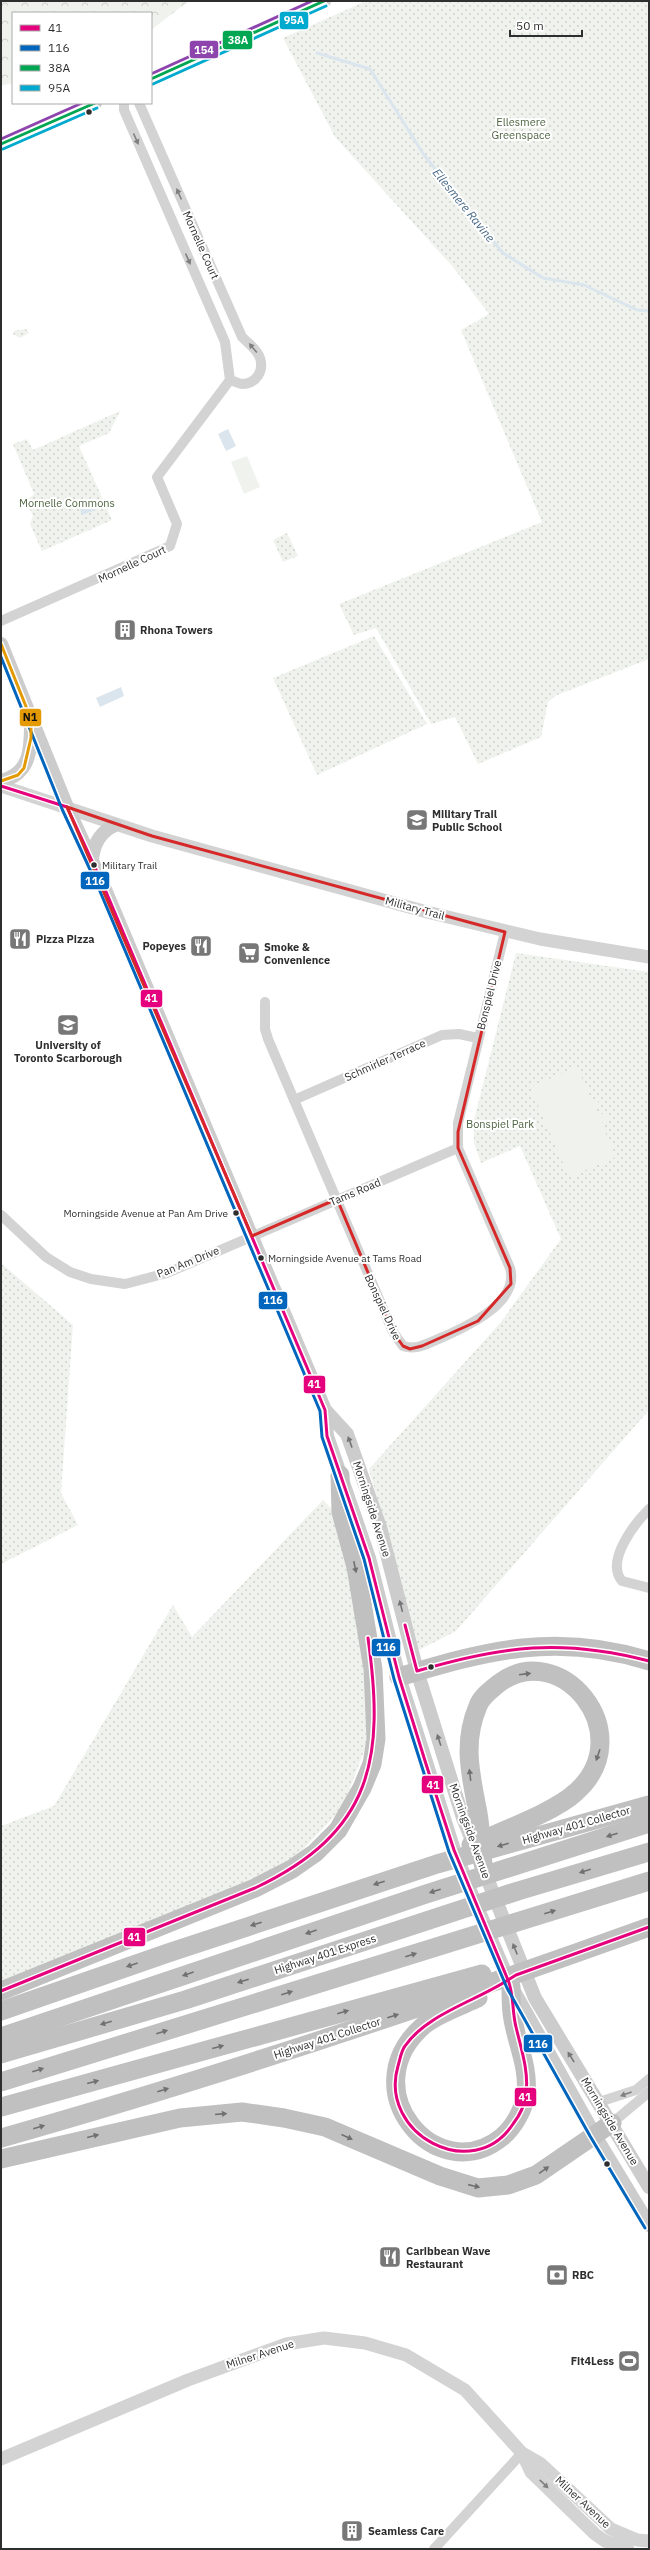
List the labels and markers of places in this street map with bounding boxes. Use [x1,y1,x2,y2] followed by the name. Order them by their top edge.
[84,107,94,117] unlabelled marker
[112,617,138,643] building icon: Rhona Towers
[140,623,213,637] place label: Rhona Towers
[404,807,430,833] school or university icon: Military Trail Public School
[432,807,503,834] place label: Military Trail Public School
[102,859,158,872] place label: Military Trail
[89,860,99,870] marker: Military Trail
[7,926,33,952] restaurant icon: Pizza Pizza
[36,932,95,946] place label: Pizza Pizza
[188,933,214,959] restaurant icon: Popeyes
[142,939,186,953] place label: Popeyes
[236,940,262,966] supermarket icon: Smoke & Convenience
[264,940,330,967] place label: Smoke & Convenience
[55,1012,81,1038] school or university icon: University of Toronto Scarborough
[14,1038,122,1065] place label: University of Toronto Scarborough
[63,1207,229,1220] place label: Morningside Avenue at Pan Am Drive
[231,1208,241,1218] marker: Morningside Avenue at Pan Am Drive
[268,1252,422,1265] place label: Morningside Avenue at Tams Road
[256,1253,266,1263] marker: Morningside Avenue at Tams Road
[426,1662,436,1672] unlabelled marker
[602,2159,612,2169] unlabelled marker
[377,2244,403,2270] restaurant icon: Caribbean Wave Restaurant
[406,2244,491,2271] place label: Caribbean Wave Restaurant
[544,2262,570,2288] bank icon: RBC
[572,2268,594,2282] place label: RBC
[616,2348,642,2374] sports icon: Fit4Less
[571,2354,614,2368] place label: Fit4Less
[339,2518,365,2544] building icon: Seamless Care
[368,2524,444,2538] place label: Seamless Care

